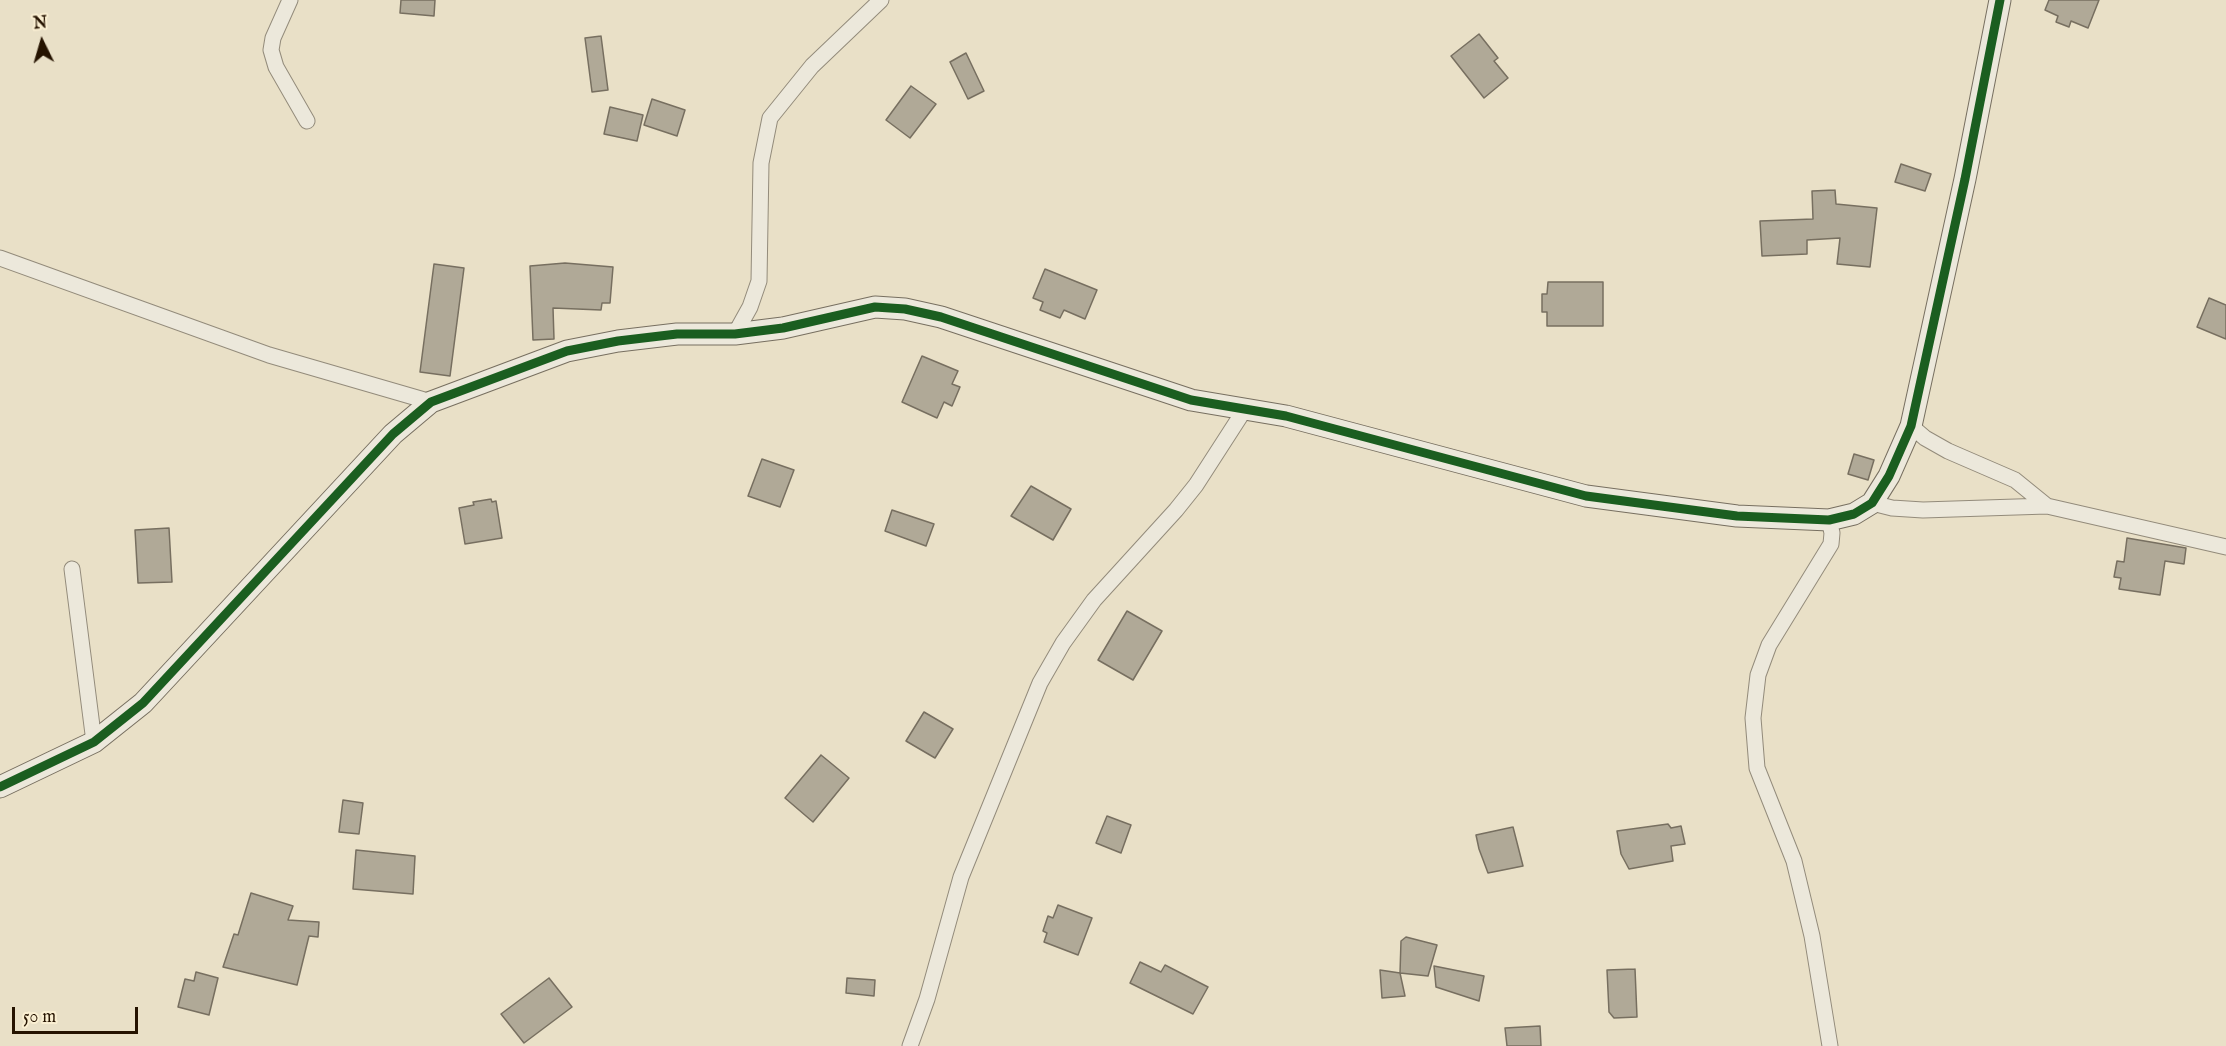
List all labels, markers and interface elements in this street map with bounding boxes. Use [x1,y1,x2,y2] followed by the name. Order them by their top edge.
[12,12,72,72] north arrow
[33,14,48,35] text: N
[15,995,141,1033] scale bar
[23,1006,56,1029] text: 50 m

